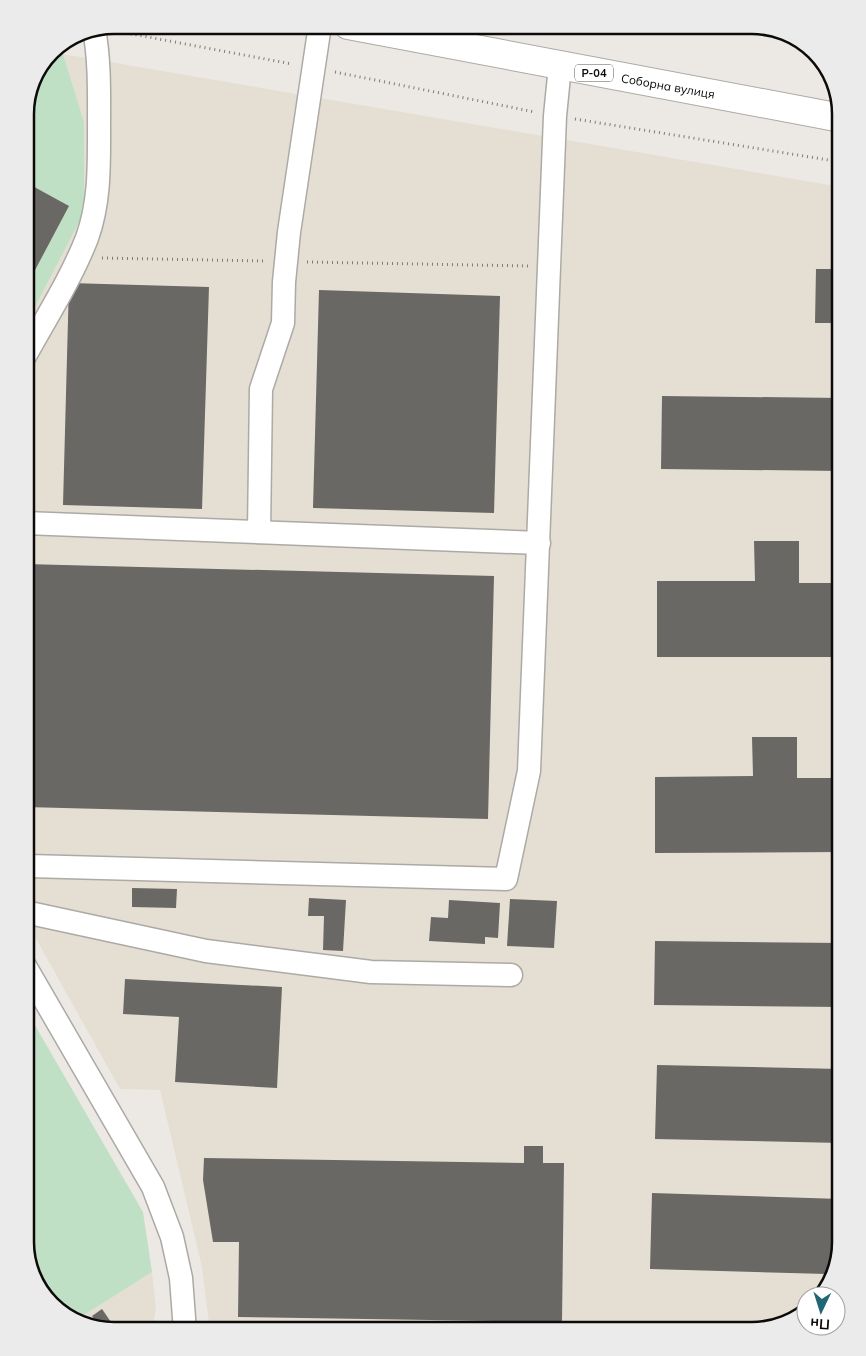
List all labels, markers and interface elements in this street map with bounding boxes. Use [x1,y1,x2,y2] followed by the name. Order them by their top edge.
[575,64,613,82] road number: Р-04
[620,70,716,102] street label: Соборна вулиця
[796,1286,846,1336] north arrow
[810,1314,830,1334] text: Пн

